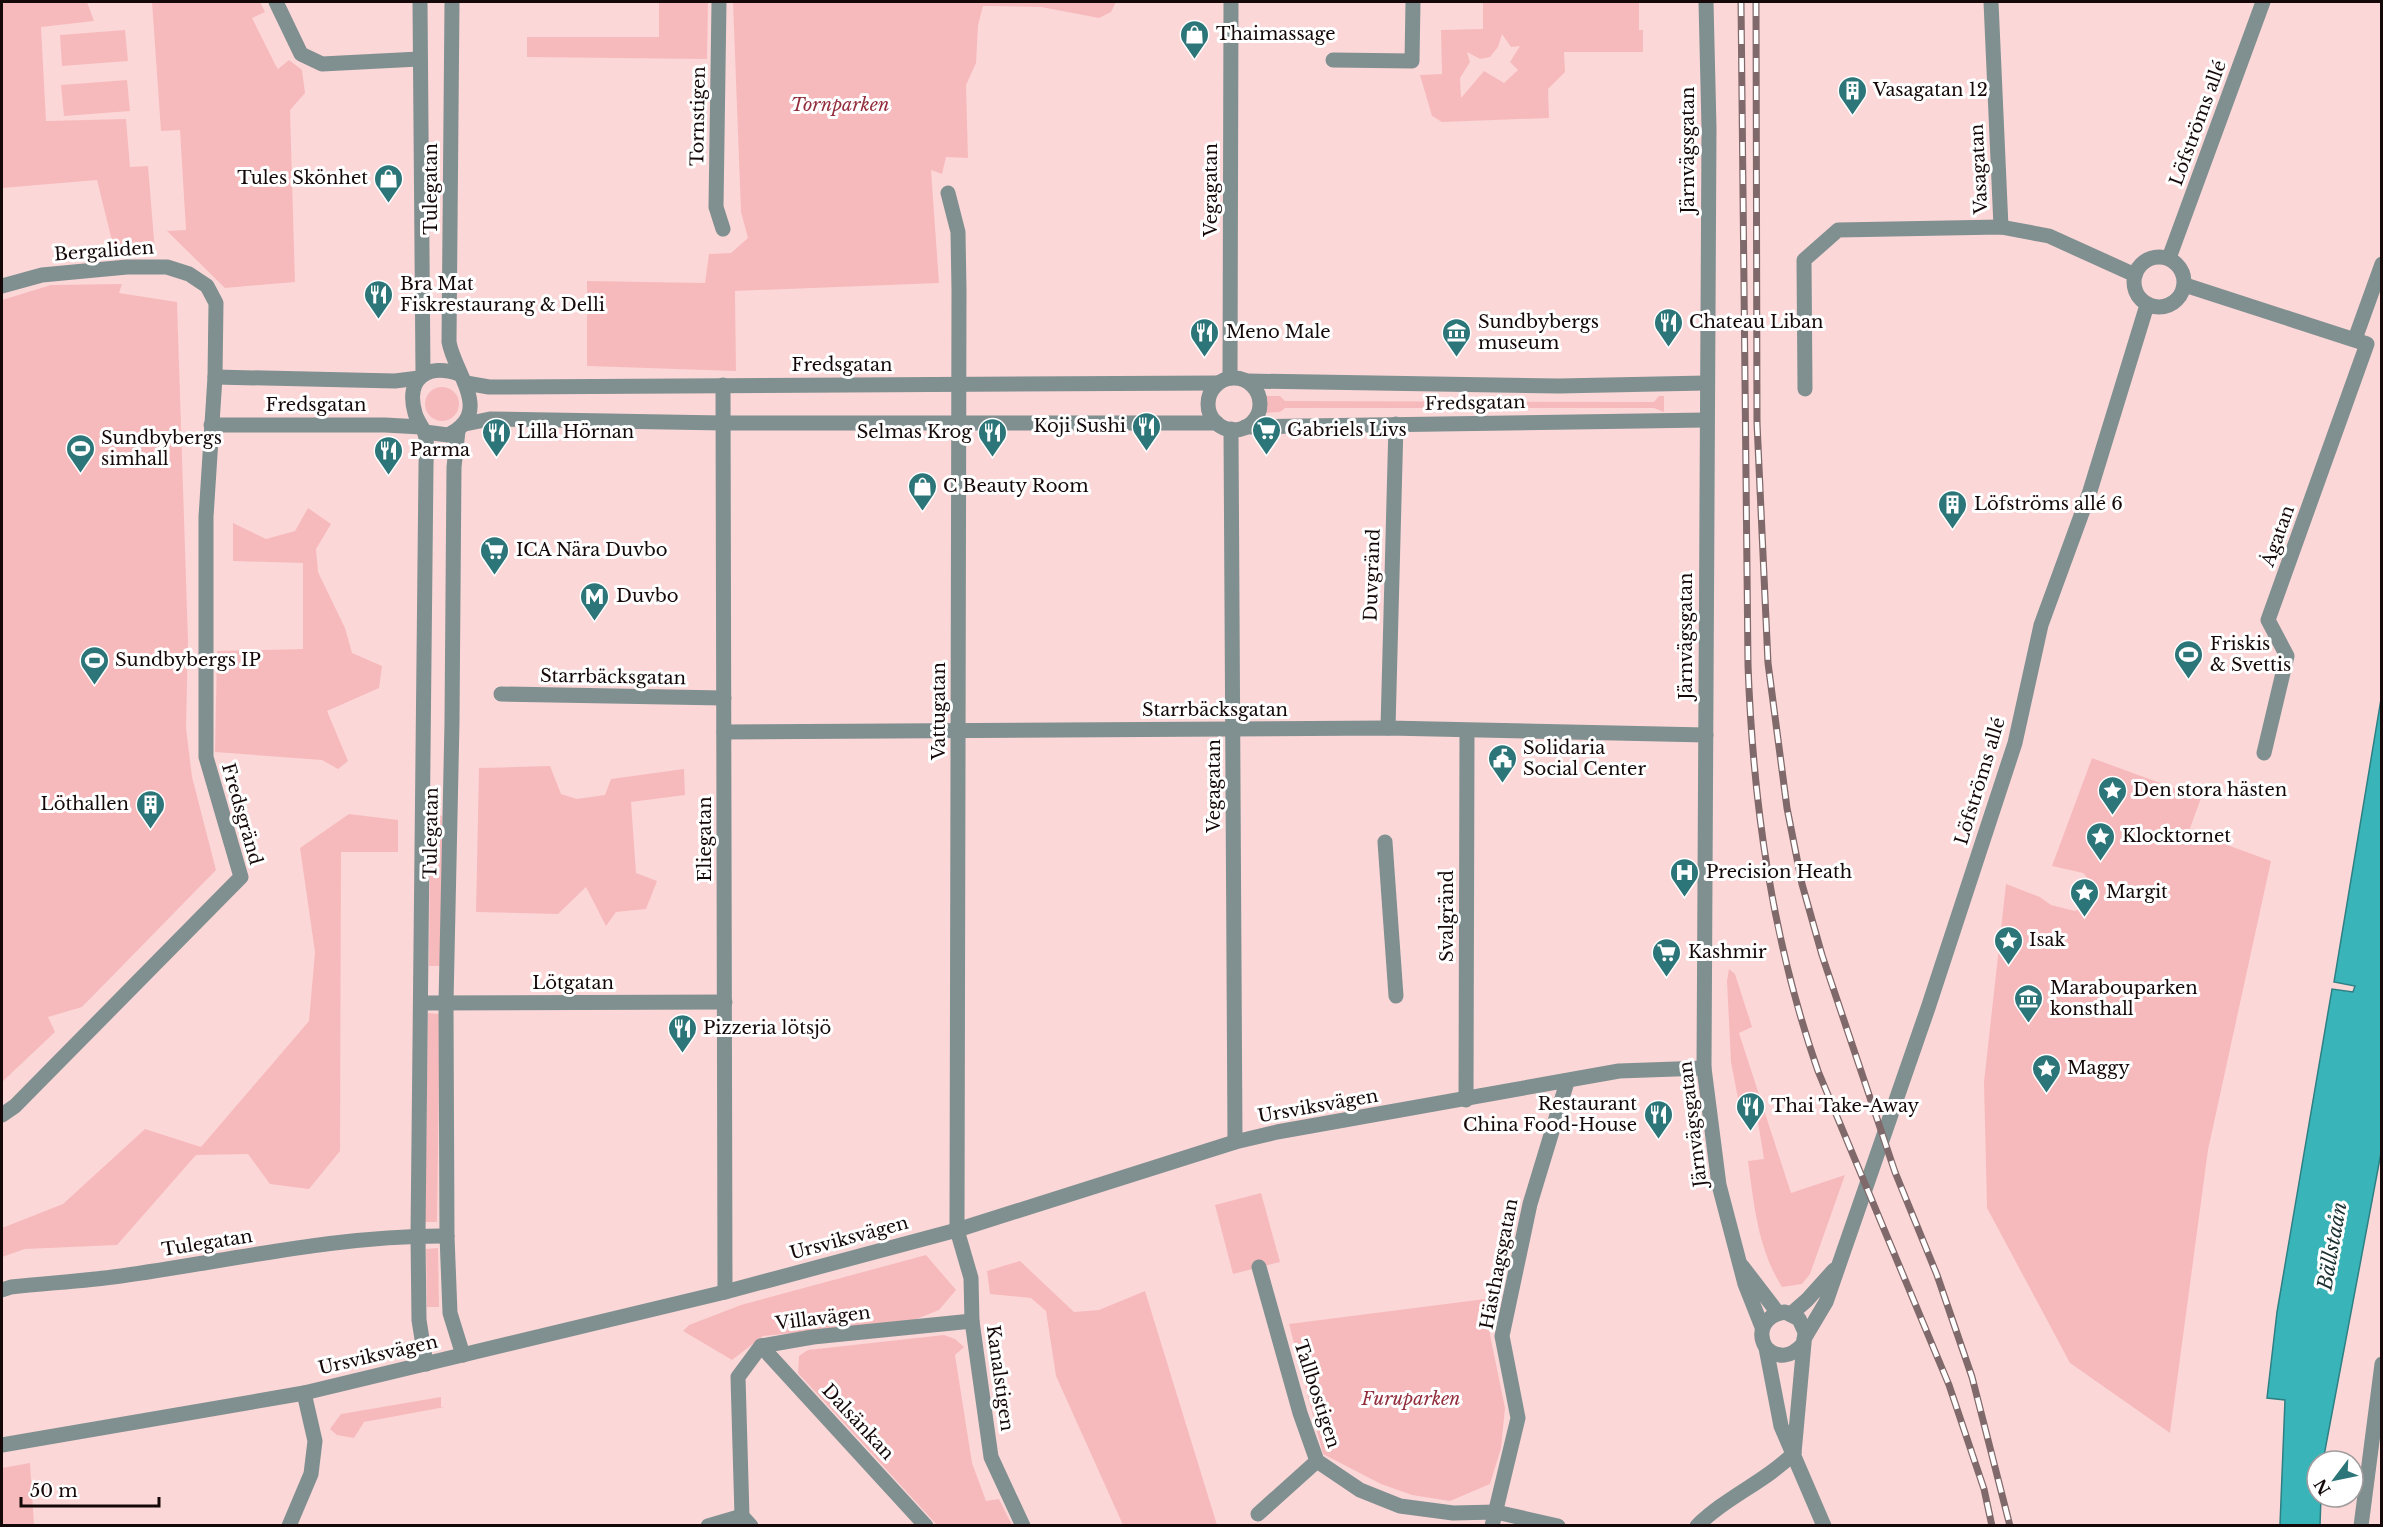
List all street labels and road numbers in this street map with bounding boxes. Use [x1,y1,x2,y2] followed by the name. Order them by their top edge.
[2165,57,2231,189] street label: Löfströms allé
[686,66,710,166] street label: Tornstigen
[1677,87,1699,215] street label: Järnvägsgatan
[1966,123,1992,216] street label: Vasagatan
[420,143,442,235] street label: Tulegatan
[1200,143,1222,238] street label: Vegagatan
[53,237,155,265] street label: Bergaliden
[792,354,892,376] street label: Fredsgatan
[1424,391,1526,415] street label: Fredsgatan
[266,394,366,416] street label: Fredsgatan
[2255,502,2299,571] street label: Ågatan
[1359,528,1385,622] street label: Duvgränd
[1675,573,1697,701] street label: Järnvägsgatan
[928,662,950,761] street label: Vattugatan
[540,665,686,689] street label: Starrbäcksgatan
[1142,699,1288,721] street label: Starrbäcksgatan
[1950,715,2010,847] street label: Löfströms allé
[1203,739,1225,834] street label: Vegagatan
[217,761,267,867] street label: Fredsgränd
[419,787,443,879] street label: Tulegatan
[694,796,716,882] street label: Eliegatan
[1436,870,1458,962] street label: Svalgränd
[532,972,614,994] street label: Lötgatan
[1674,1060,1712,1190] street label: Järnvägsgatan
[1256,1085,1380,1127] street label: Ursviksvägen
[1476,1197,1522,1331] street label: Hästhagsgatan
[787,1212,911,1264] street label: Ursviksvägen
[160,1225,254,1261] street label: Tulegatan
[773,1301,872,1335] street label: Villavägen
[982,1324,1018,1432] street label: Kanalstigen
[316,1331,440,1379] street label: Ursviksvägen
[1289,1337,1345,1451] street label: Tallbostigen
[817,1380,899,1464] street label: Dalsänkan

